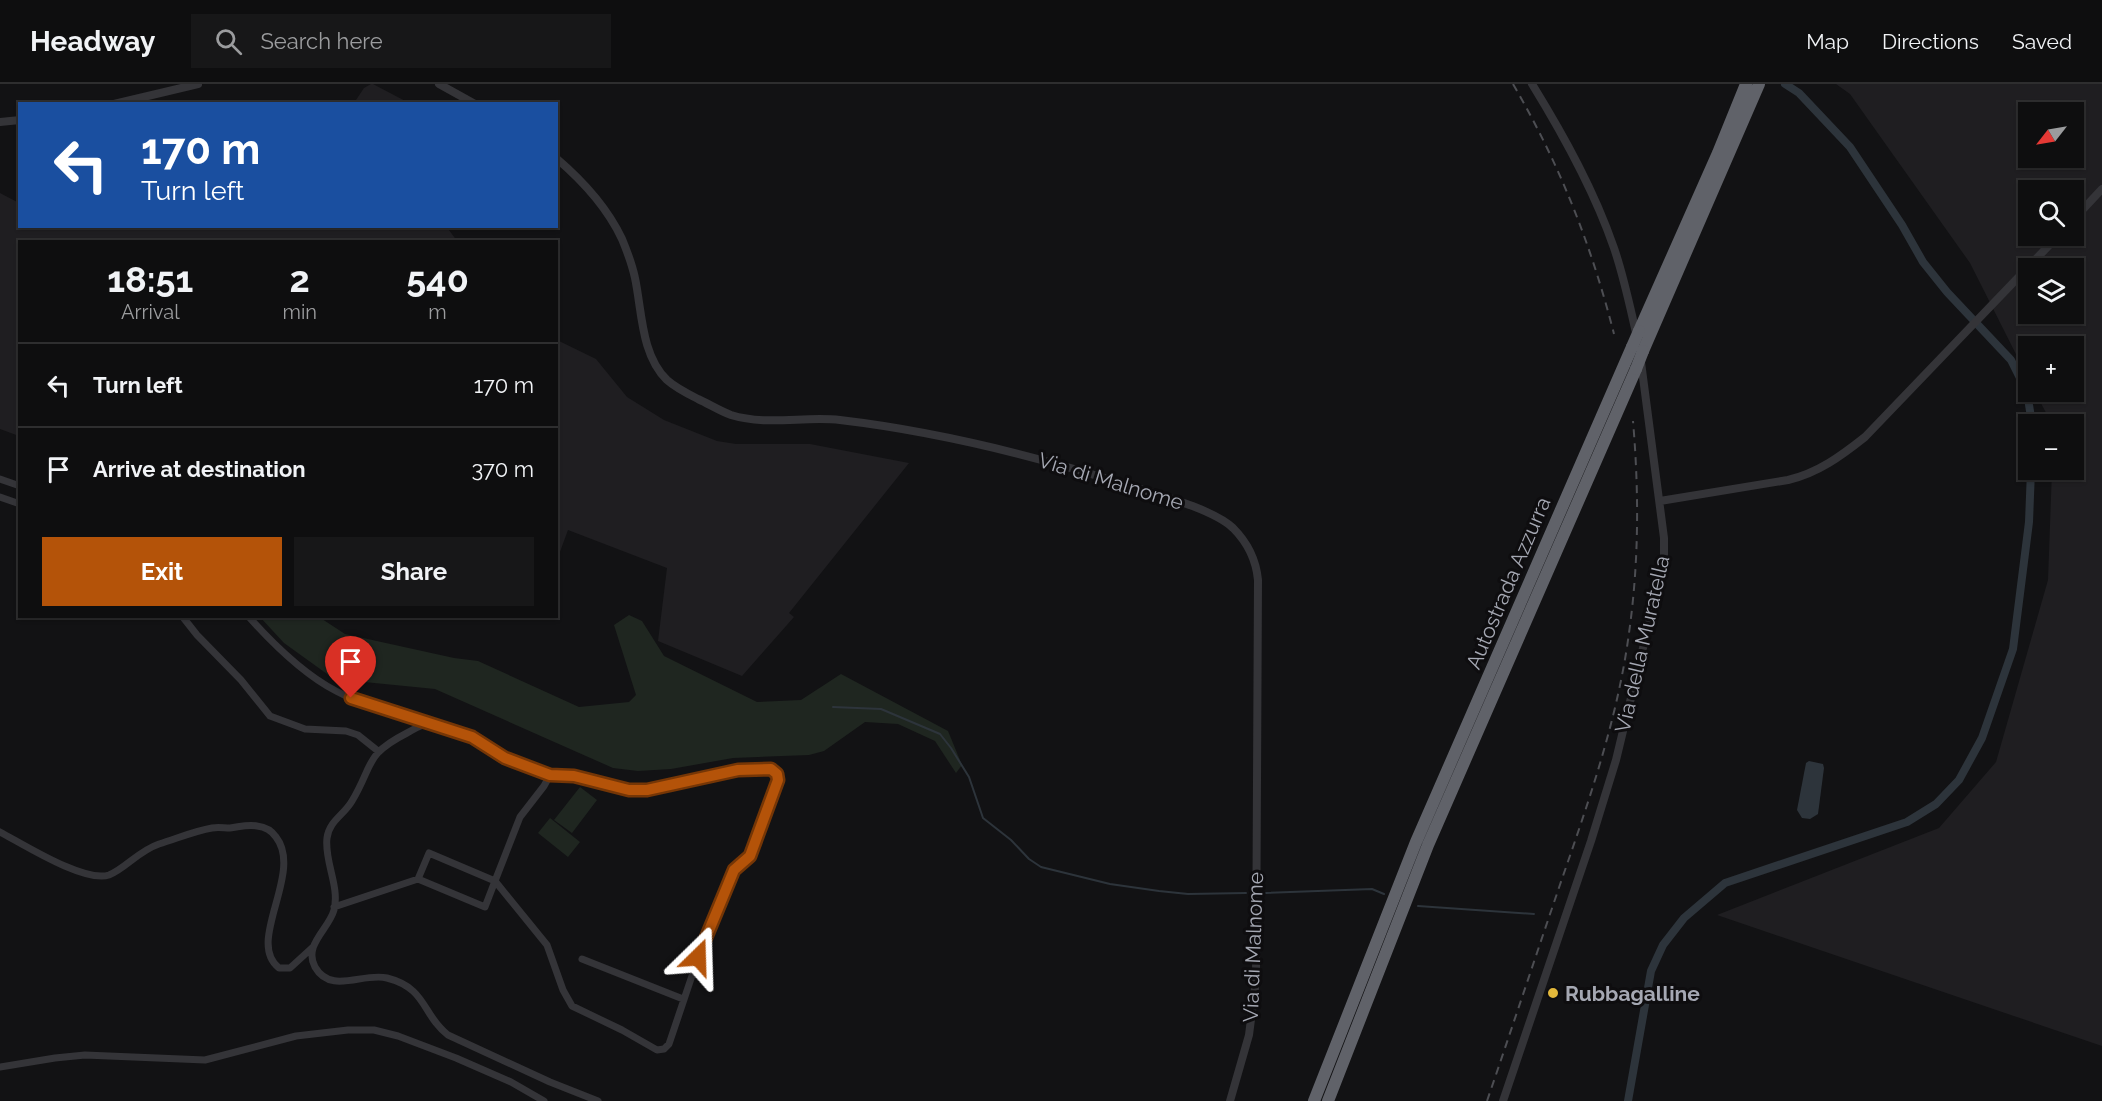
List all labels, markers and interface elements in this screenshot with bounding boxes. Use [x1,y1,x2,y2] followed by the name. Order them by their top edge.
[191,14,611,68] search box
[30,25,155,58] text: Headway
[212,25,245,58] icon: search
[260,28,383,54] text: Search here
[1806,29,1849,54] text: Map
[1882,29,1979,54] text: Directions
[2012,29,2072,54] text: Saved
[2018,102,2084,168] north arrow
[2018,102,2084,480] map controls
[141,125,260,174] text: 170 m
[42,126,120,204] icon: left
[141,175,244,206] text: Turn left
[2018,180,2084,246] button: search
[107,258,193,300] text: 18:51
[290,258,310,300] text: 2
[406,258,469,300] text: 540
[2018,258,2084,324] button: layers
[121,300,180,324] text: Arrival
[283,300,317,324] text: min
[428,300,447,324] text: m
[2018,336,2084,402] button: +
[42,369,75,402] icon: left
[93,372,183,398] text: Turn left
[474,372,534,398] text: 170 m
[2018,414,2084,480] button: −
[1035,447,1187,515] street label: Via di Malnome
[42,453,75,486] icon: arrive
[93,456,306,482] text: Arrive at destination
[471,456,534,482] text: 370 m
[1460,493,1556,673] street label: Autostrada Azzurra
[42,537,282,606] button: Exit
[294,537,534,606] button: Share
[1609,553,1675,735] street label: Via della Muratella
[325,636,376,698] pin
[334,645,367,678] icon: arrive
[1238,871,1268,1023] street label: Via di Malnome
[666,925,730,989] position arrow
[1565,981,1700,1006] place label: Rubbagalline
[1546,986,1560,1000] marker: Rubbagalline

